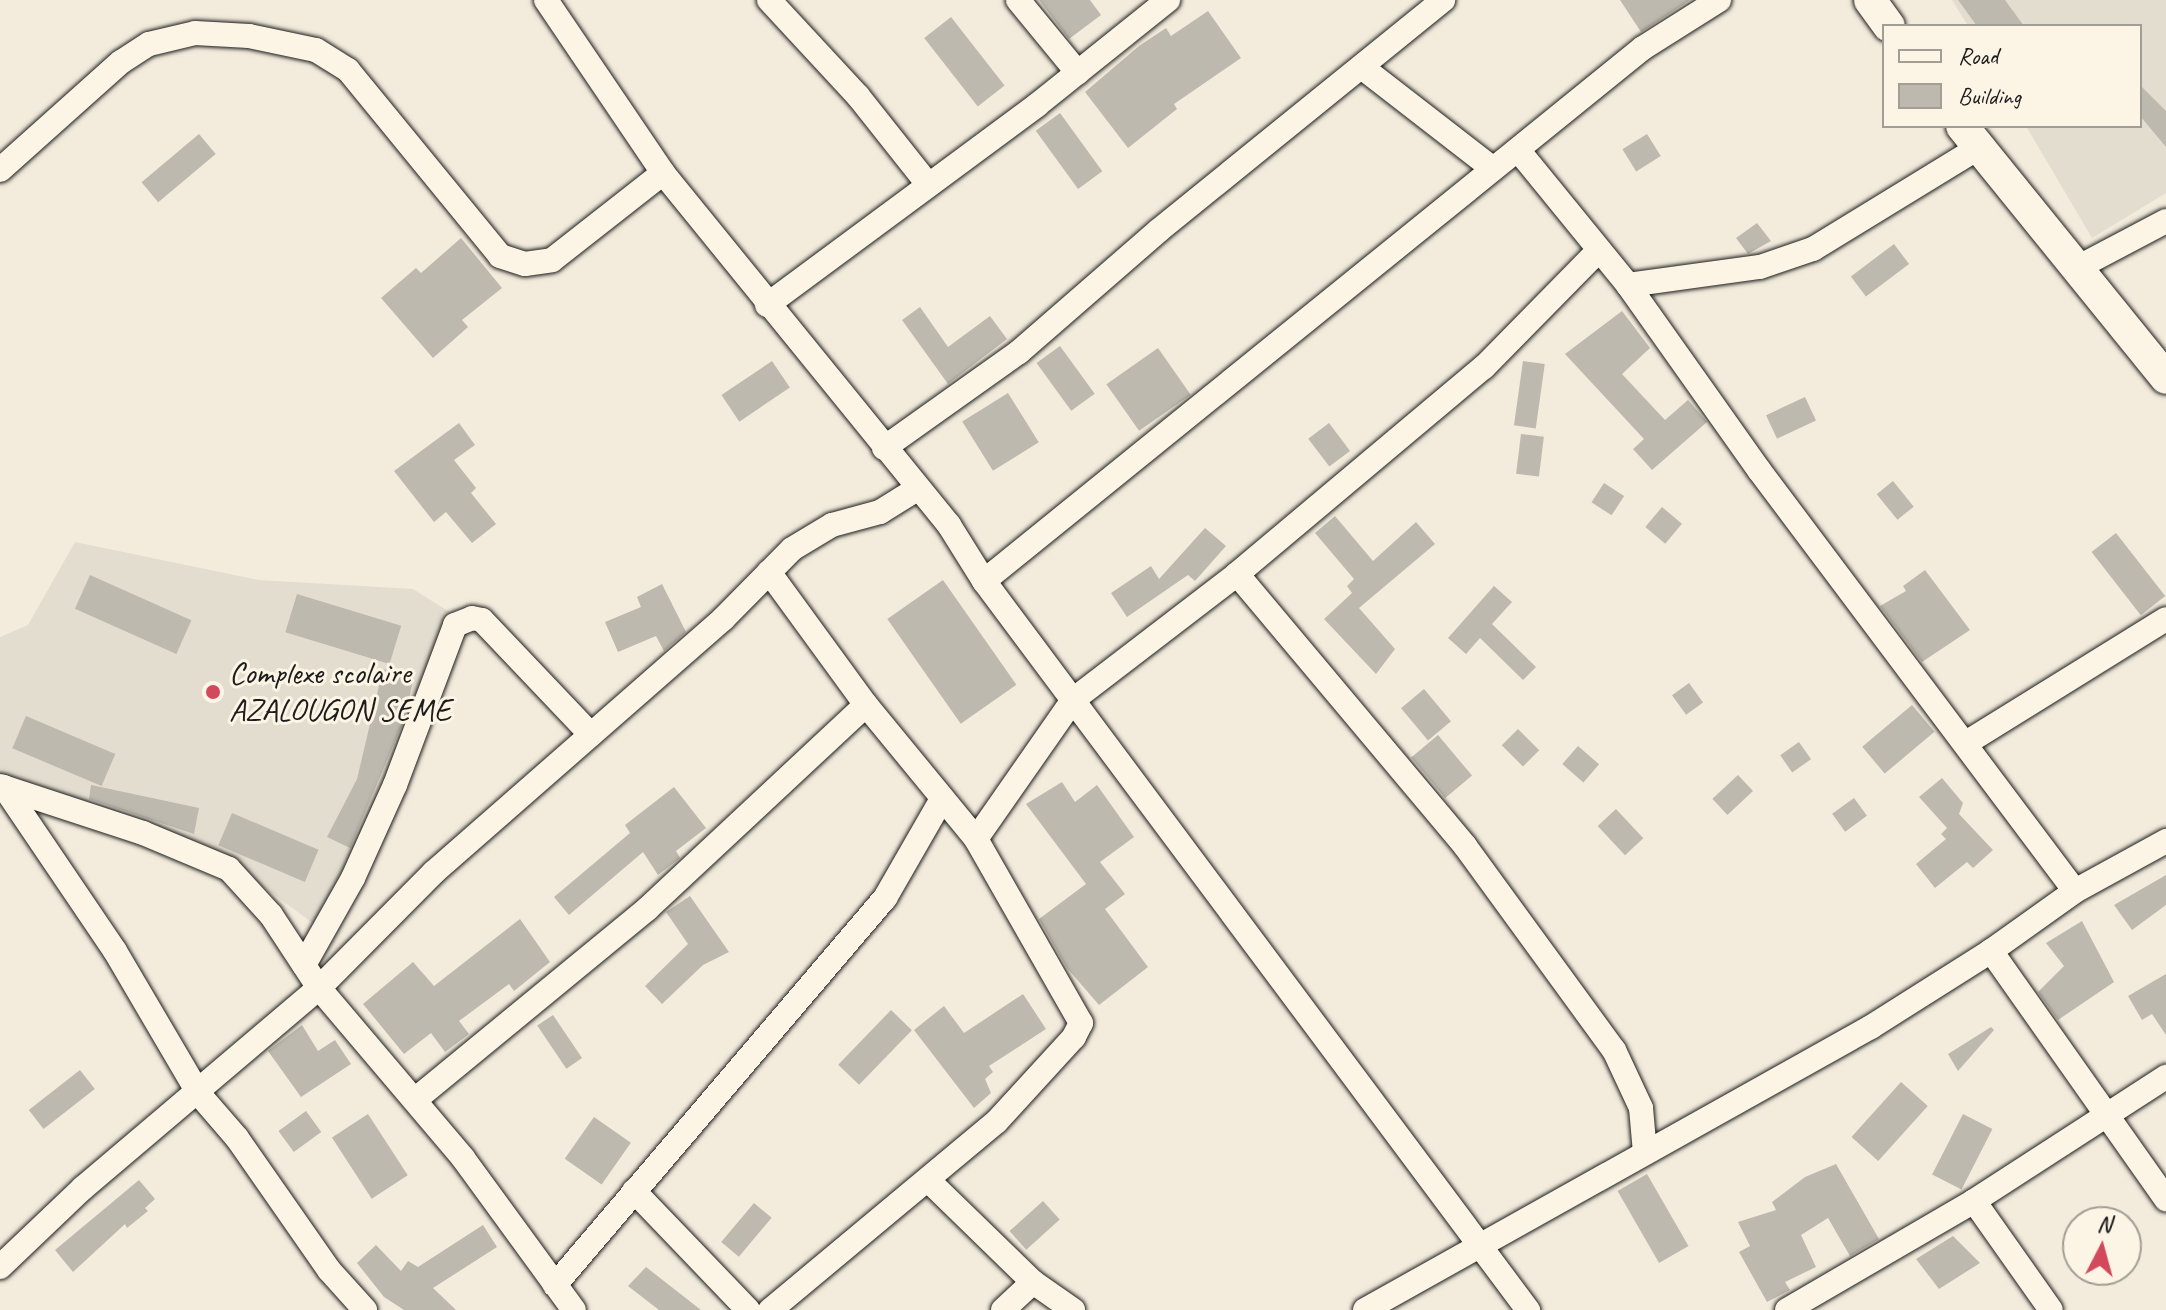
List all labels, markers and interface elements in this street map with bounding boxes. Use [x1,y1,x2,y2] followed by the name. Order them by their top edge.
[1882,24,2142,128] legend
[1958,41,1998,71] text: Road
[1958,81,2021,111] text: Building
[229,655,452,730] place label: Complexe scolaire AZALOUGON SEME
[204,683,222,701] marker: Complexe scolaire AZALOUGON SEME
[2062,1206,2142,1286] north arrow
[2096,1209,2113,1239] text: N

